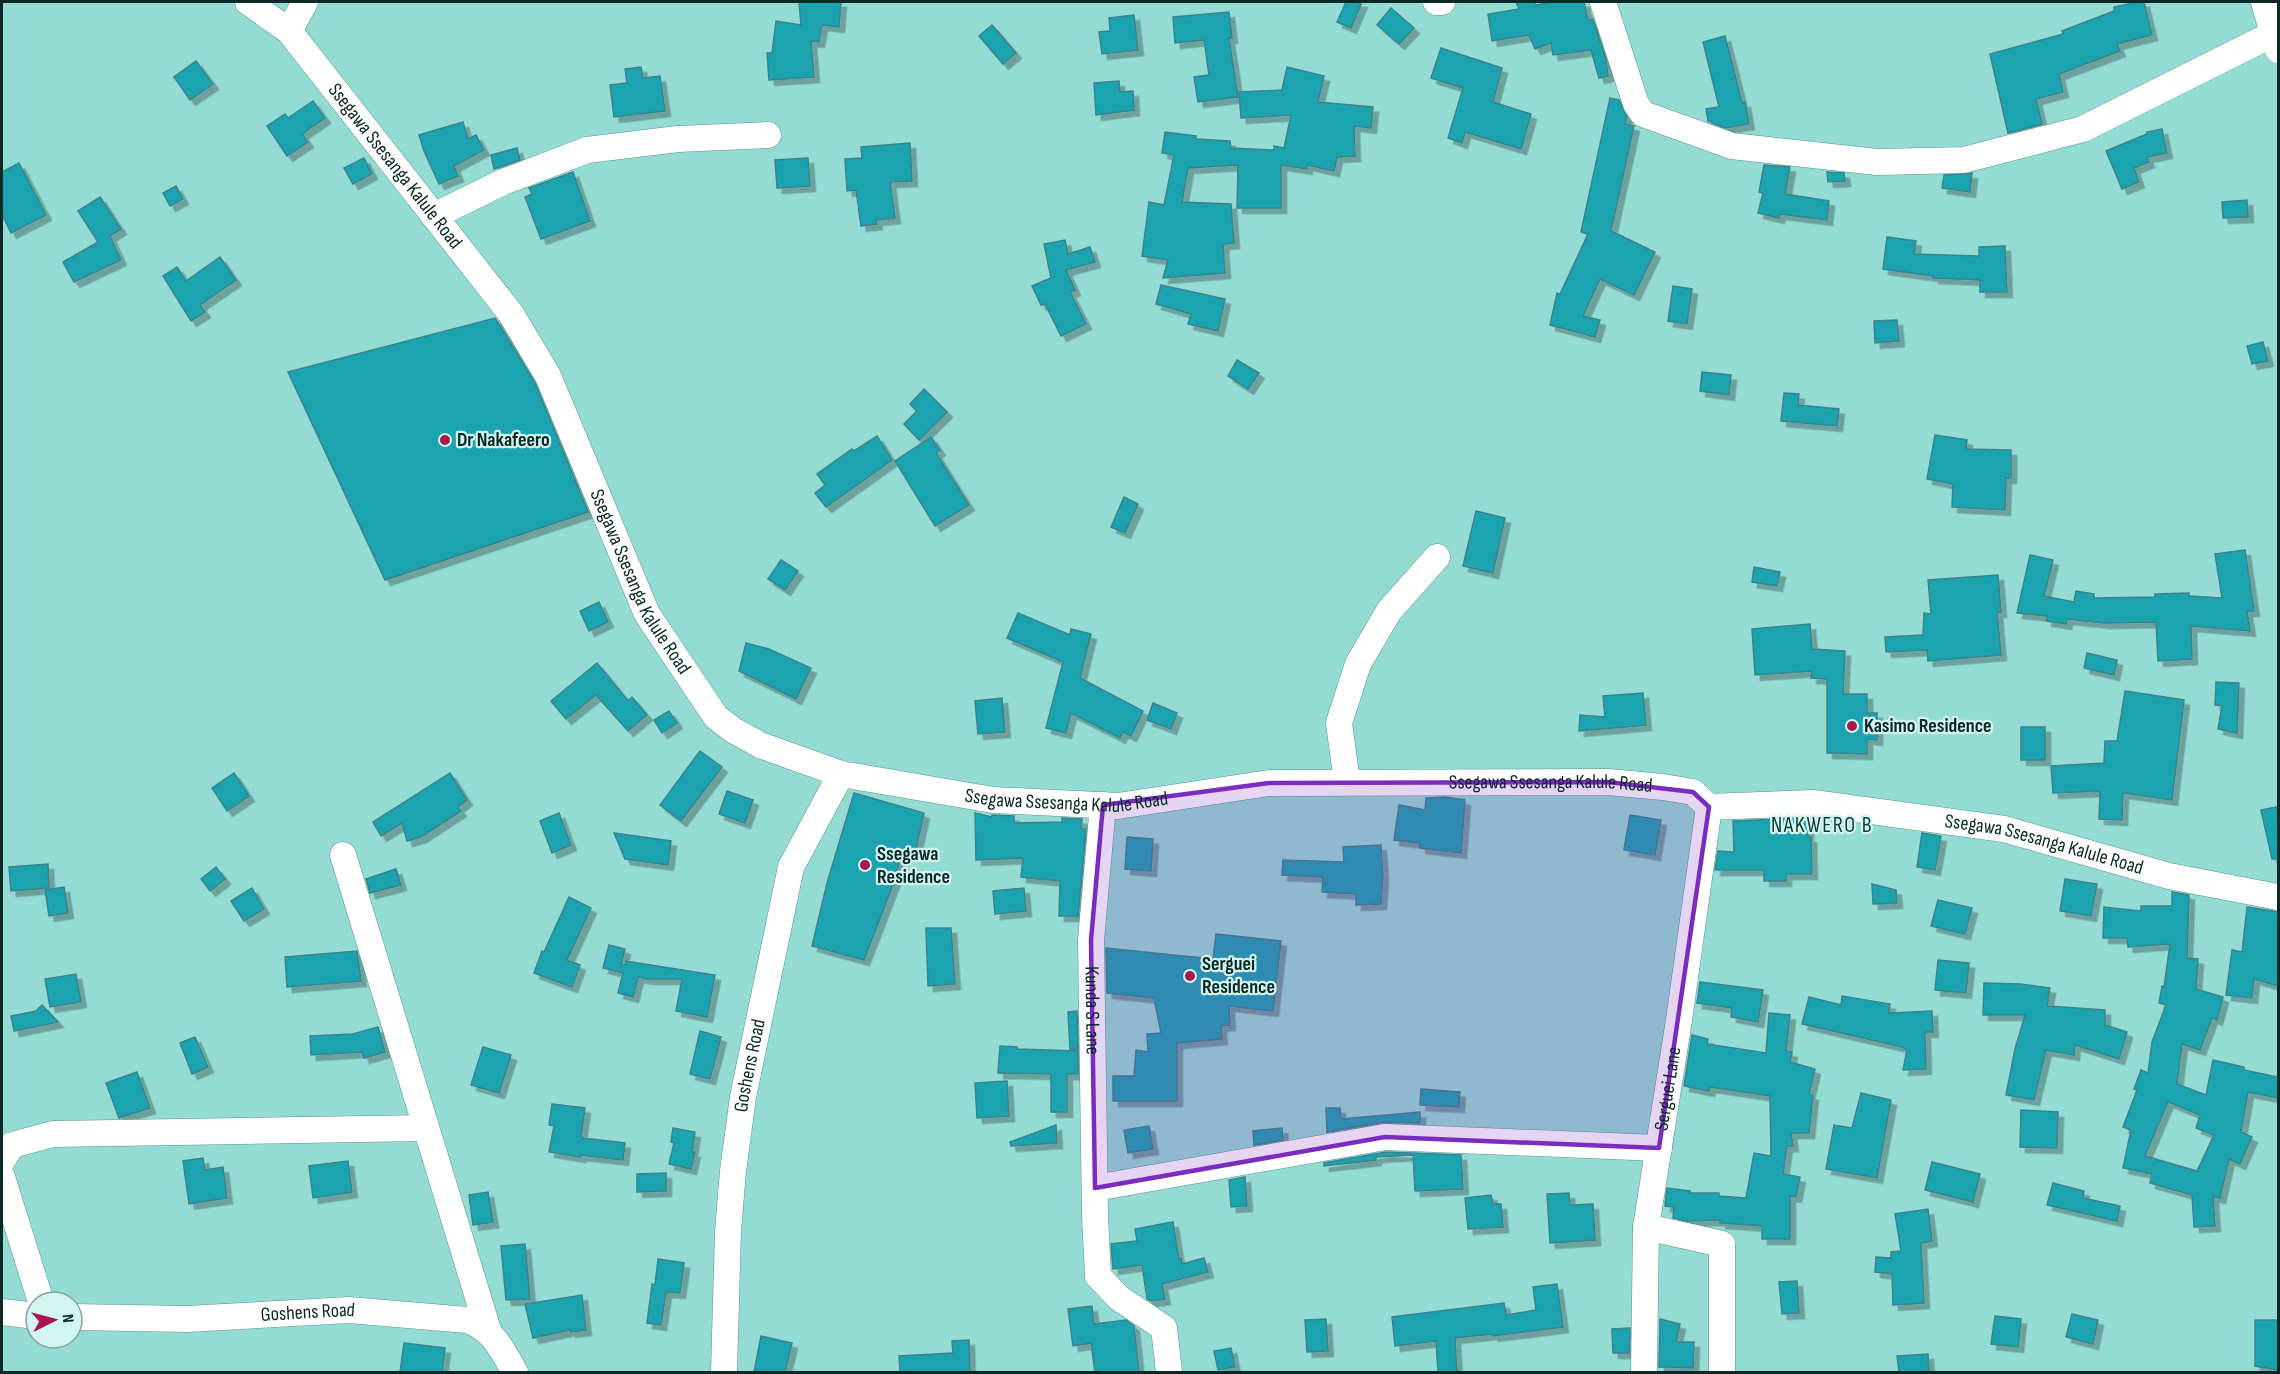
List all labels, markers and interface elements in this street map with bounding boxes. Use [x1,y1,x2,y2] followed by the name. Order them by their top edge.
[323,79,467,254] street label: Ssegawa Ssesanga Kalule Road
[457,428,550,452] place label: Dr Nakafeero
[438,433,452,447] marker: Dr Nakafeero
[585,486,696,679] street label: Ssegawa Ssesanga Kalule Road
[1864,714,1992,738] place label: Kasimo Residence
[1845,719,1859,733] marker: Kasimo Residence
[1449,770,1654,798] street label: Ssegawa Ssesanga Kalule Road
[963,783,1170,818] street label: Ssegawa Ssesanga Kalule Road
[1943,809,2146,880] street label: Ssegawa Ssesanga Kalule Road
[1771,812,1873,839] district label: NAKWERO B
[877,842,950,889] place label: Ssegawa Residence
[858,858,872,872] marker: Ssegawa Residence
[1202,952,1275,999] place label: Serguei Residence
[1079,966,1105,1055] street label: Kunda S Lane
[1183,969,1197,983] marker: Serguei Residence
[729,1017,771,1114] street label: Goshens Road
[1650,1045,1687,1133] street label: Serguei Lane
[24,1290,84,1350] north arrow
[260,1298,356,1327] street label: Goshens Road
[58,1313,77,1324] text: N

